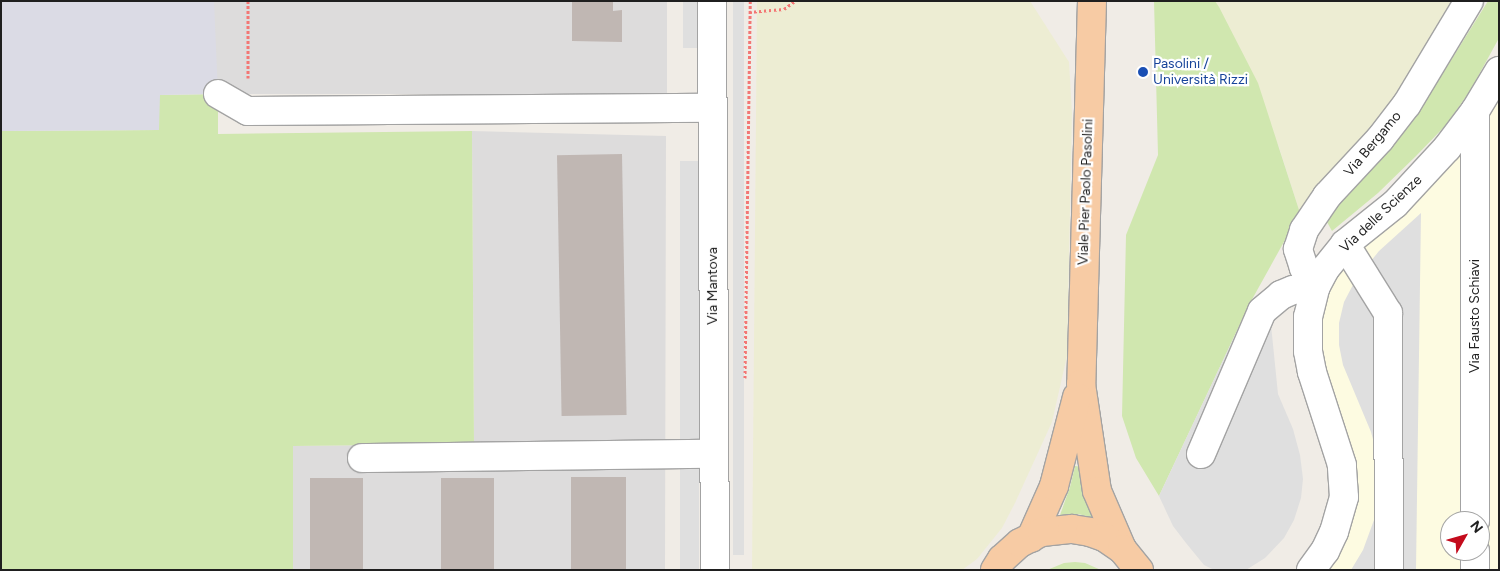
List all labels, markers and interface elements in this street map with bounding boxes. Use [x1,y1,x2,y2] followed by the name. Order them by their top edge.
[1153,56,1248,88] place label: Pasolini / Università Rizzi
[1137,66,1149,78] marker: Pasolini / Università Rizzi
[1341,108,1405,180] street label: Via Bergamo
[1075,119,1097,265] street label: Viale Pier Paolo Pasolini
[1336,172,1426,256] street label: Via delle Scienze
[705,247,721,325] street label: Via Mantova
[1467,259,1483,373] street label: Via Fausto Schiavi
[1440,511,1490,561] north arrow
[1466,518,1486,537] text: N

